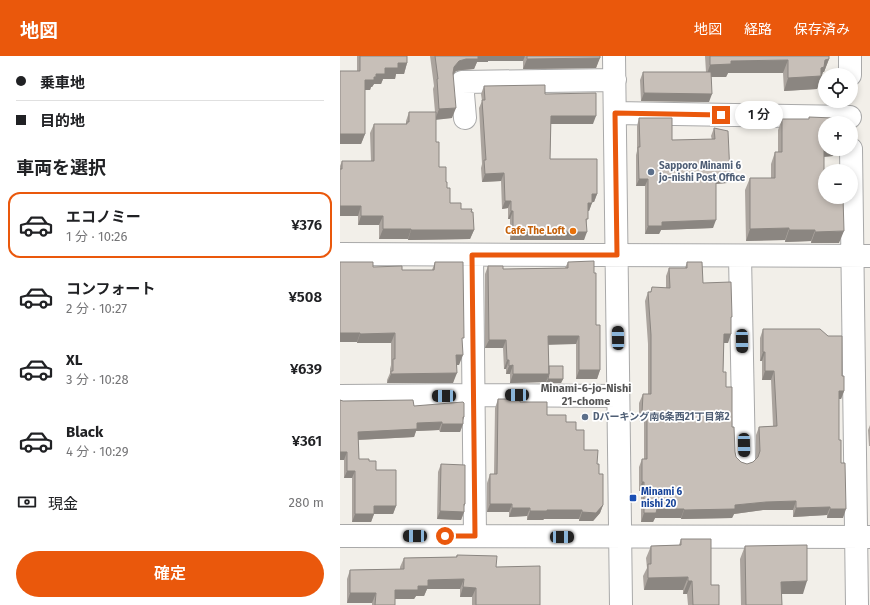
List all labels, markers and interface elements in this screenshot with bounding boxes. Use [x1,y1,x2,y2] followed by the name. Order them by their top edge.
[20,19,58,42] text: 地図
[694,21,722,38] text: 地図
[744,21,772,38] text: 経路
[794,21,850,38] text: 保存済み
[818,68,858,204] map controls
[818,68,858,108] button: locate
[40,74,85,92] text: 乗車地
[735,101,783,129] callout: 1 分
[712,106,730,124] route end
[748,107,770,122] text: 1 分
[40,112,85,130] text: 目的地
[818,116,858,156] button: +
[16,157,106,179] text: 車両を選択
[658,160,746,184] place label: Sapporo Minami 6 jo-nishi Post Office
[818,164,858,204] button: −
[646,167,656,177] marker: Sapporo Minami 6 jo-nishi Post Office
[18,207,54,243] icon: car
[66,208,141,226] text: エコノミー
[291,216,322,234] text: ¥376
[505,225,565,237] place label: Cafe The Loft
[568,226,578,236] marker: Cafe The Loft
[66,229,127,244] text: 1 分 · 10:26
[18,279,54,315] icon: car
[66,280,156,298] text: コンフォート
[289,288,322,306] text: ¥508
[66,301,127,316] text: 2 分 · 10:27
[612,326,624,350] car
[736,329,748,353] car
[18,351,54,387] icon: car
[66,351,82,369] text: XL
[290,360,322,378] text: ¥639
[66,372,129,387] text: 3 分 · 10:28
[541,382,631,408] district label: Minami-6-jo-Nishi 21-chome
[505,389,529,401] car
[432,390,456,402] car
[593,411,730,423] place label: Dパーキング南6条西21丁目第2
[580,412,590,422] marker: Dパーキング南6条西21丁目第2
[18,423,54,459] icon: car
[66,423,103,441] text: Black
[292,432,322,450] text: ¥361
[738,433,750,457] car
[66,444,129,459] text: 4 分 · 10:29
[641,486,683,510] place label: Minami 6 nishi 20
[16,491,38,513] icon: cash
[628,493,638,503] marker: Minami 6 nishi 20
[48,495,78,513] text: 現金
[289,495,324,510] text: 280 m
[436,527,454,545] route start
[403,530,427,542] car
[550,531,574,543] car
[16,551,324,597] button: 確定

